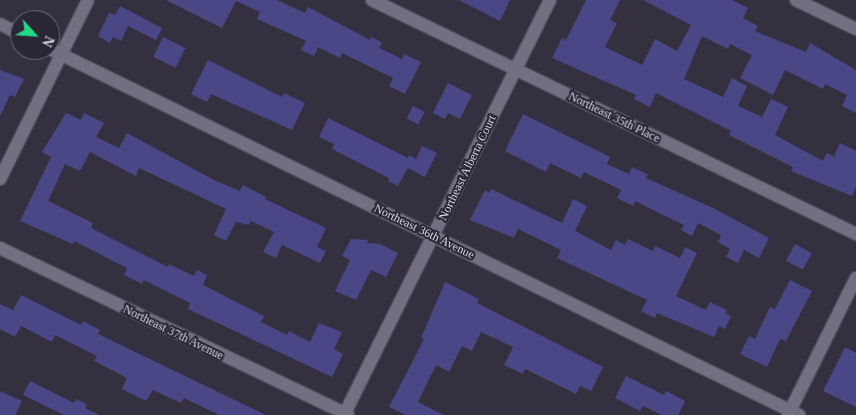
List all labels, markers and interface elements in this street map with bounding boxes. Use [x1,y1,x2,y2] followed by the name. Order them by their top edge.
[10,10,60,60] north arrow
[39,34,57,49] text: N
[566,90,662,146] street label: Northeast 35th Place
[436,113,500,223] street label: Northeast Alberta Court
[371,201,477,263] street label: Northeast 36th Avenue
[120,302,226,364] street label: Northeast 37th Avenue

